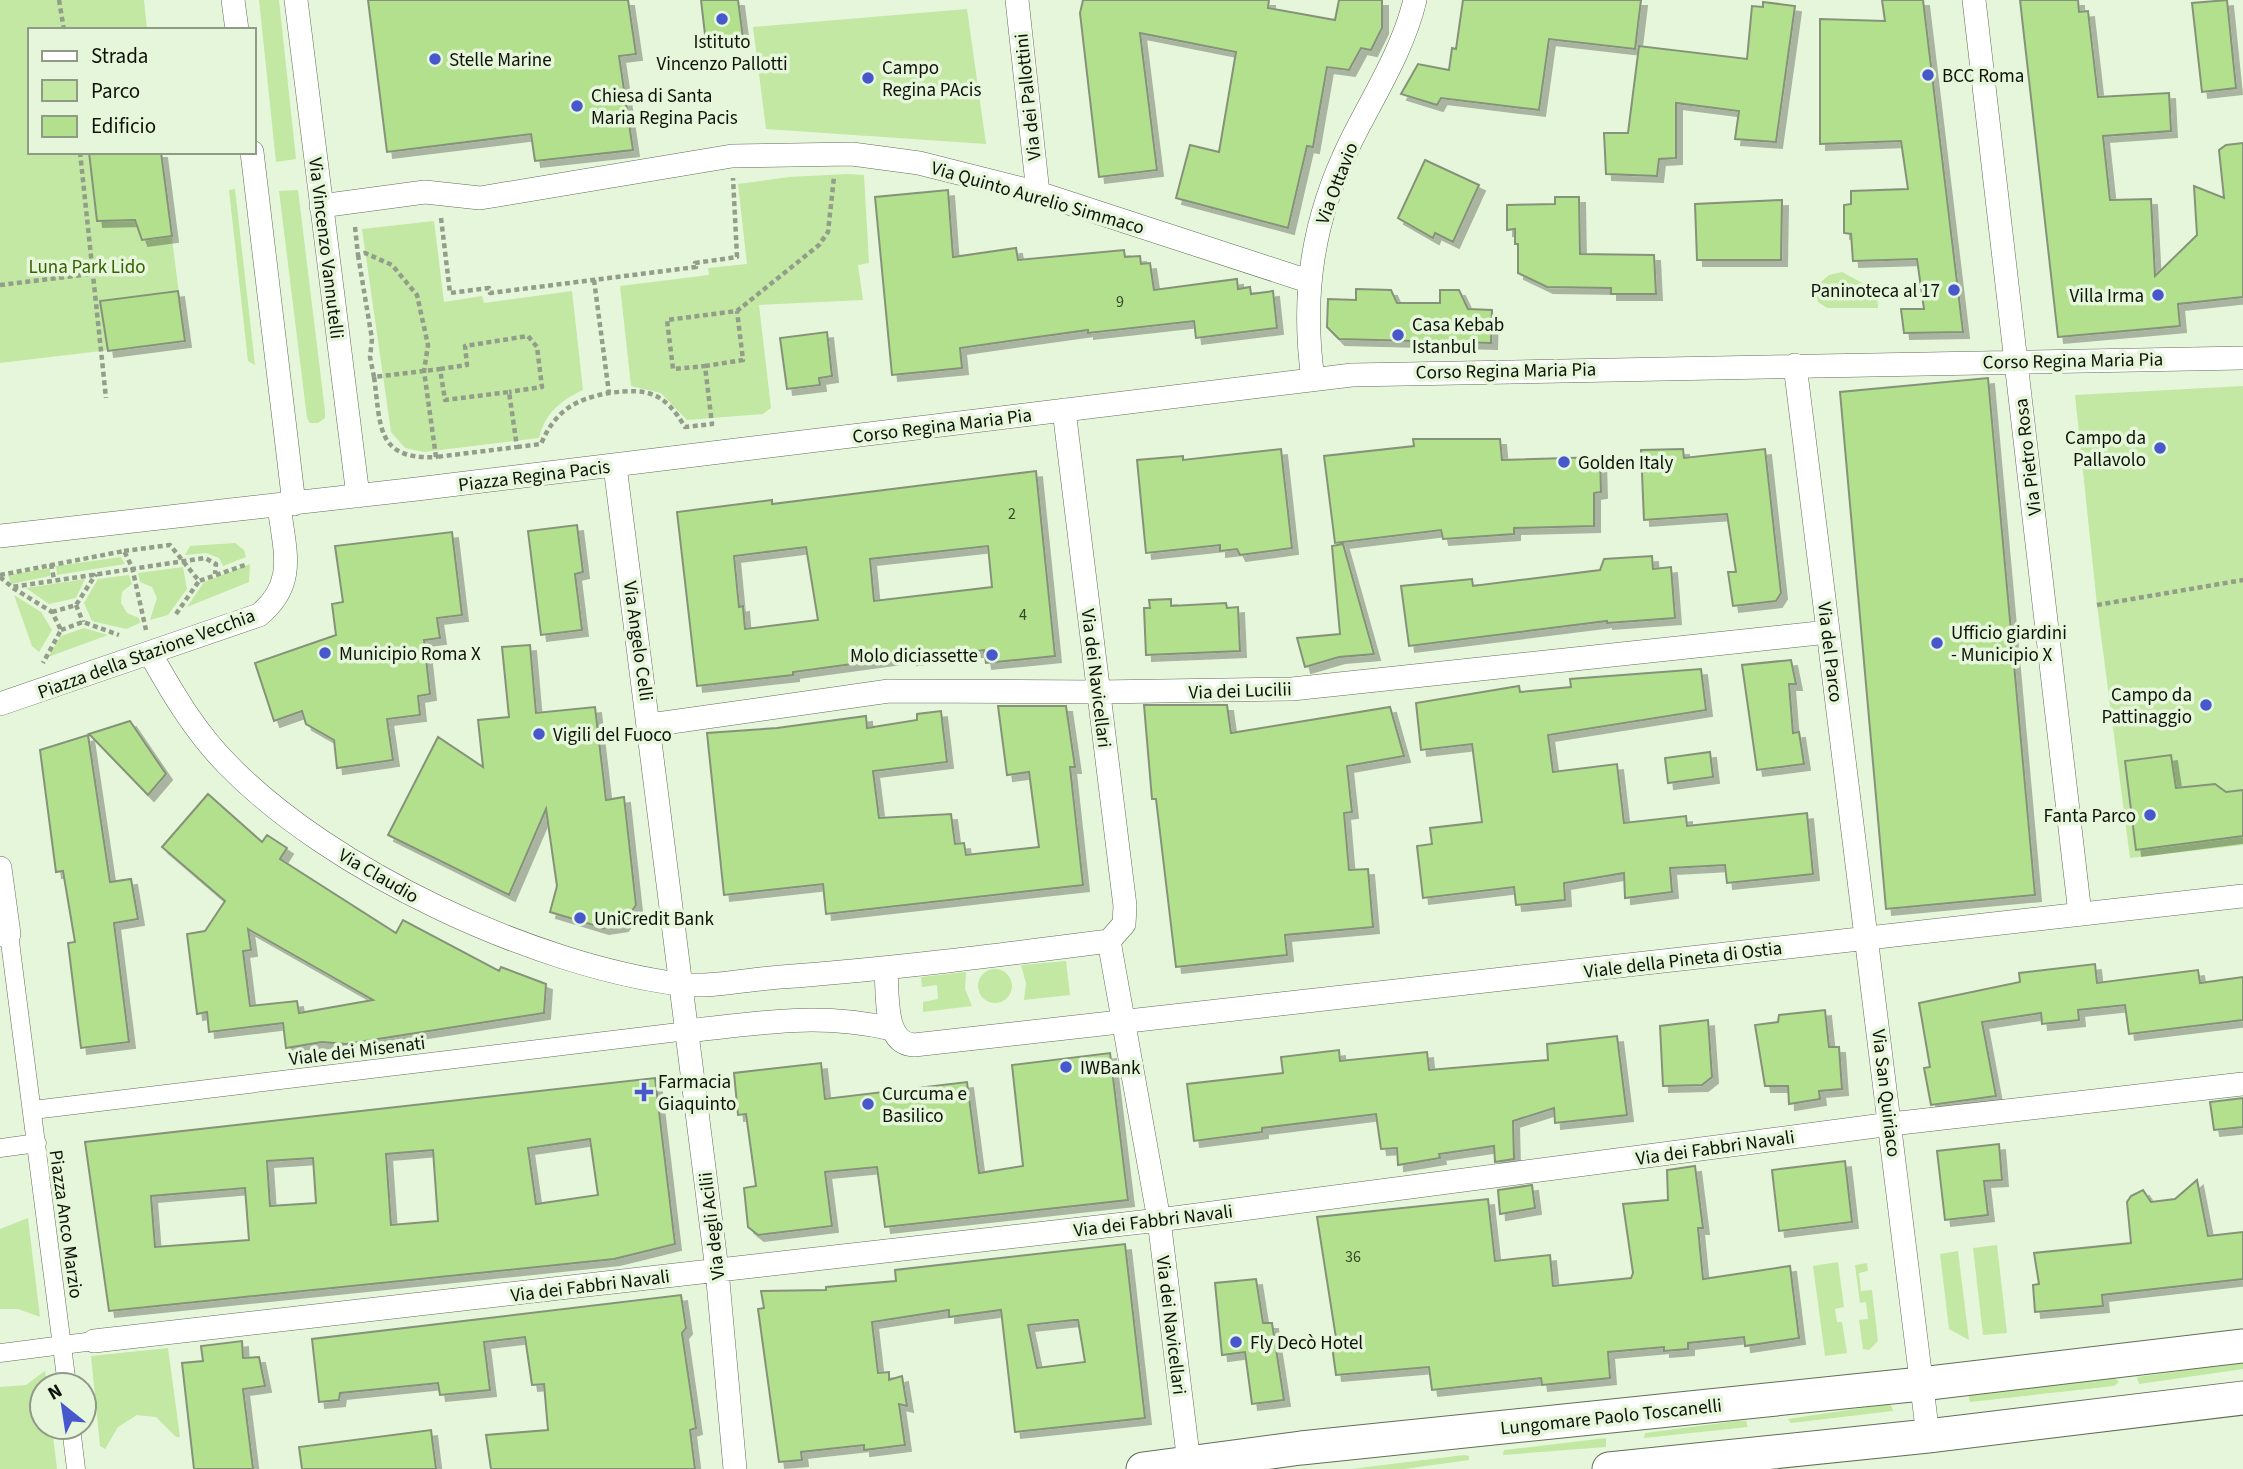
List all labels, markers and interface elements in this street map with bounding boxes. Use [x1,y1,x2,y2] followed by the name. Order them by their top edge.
[714,11,730,27] marker: Istituto Vincenzo Pallotti
[28,28,256,154] legend
[656,29,788,78] place label: Istituto Vincenzo Pallotti
[1008,32,1049,162] street label: Via dei Pallottini
[91,41,148,71] text: Strada
[449,47,552,74] place label: Stelle Marine
[427,51,443,67] marker: Stelle Marine
[882,55,981,104] place label: Campo Regina PAcis
[1942,63,2024,90] place label: BCC Roma
[1920,67,1936,83] marker: BCC Roma
[860,70,876,86] marker: Campo Regina PAcis
[91,76,140,106] text: Parco
[591,83,738,132] place label: Chiesa di Santa Maria Regina Pacis
[569,98,585,114] marker: Chiesa di Santa Maria Regina Pacis
[91,111,156,141] text: Edificio
[1309,139,1365,228] street label: Via Ottavio
[928,155,1147,242] street label: Via Quinto Aurelio Simmaco
[301,156,350,341] street label: Via Vincenzo Vannutelli
[28,254,146,281] park label: Luna Park Lido
[1811,278,1940,305] place label: Paninoteca al 17
[1946,282,1962,298] marker: Paninoteca al 17
[2070,283,2144,310] place label: Villa Irma
[2150,287,2166,303] marker: Villa Irma
[1116,291,1124,313] house number: 9
[1412,312,1504,361] place label: Casa Kebab Istanbul
[1390,327,1406,343] marker: Casa Kebab Istanbul
[1982,346,2164,377] street label: Corso Regina Maria Pia
[1415,356,1597,387] street label: Corso Regina Maria Pia
[2008,397,2049,517] street label: Via Pietro Rosa
[851,402,1033,451] street label: Corso Regina Maria Pia
[2065,425,2146,474] place label: Campo da Pallavolo
[2152,440,2168,456] marker: Campo da Pallavolo
[1578,450,1673,477] place label: Golden Italy
[457,454,612,499] street label: Piazza Regina Pacis
[1556,454,1572,470] marker: Golden Italy
[1008,503,1016,525] house number: 2
[616,579,659,703] street label: Via Angelo Celli
[1810,600,1849,704] street label: Via del Parco
[34,602,259,706] street label: Piazza della Stazione Vecchia
[1019,604,1027,626] house number: 4
[1074,607,1117,749] street label: Via dei Navicellari
[1951,620,2067,669] place label: Ufficio giardini - Municipio X
[1929,635,1945,651] marker: Ufficio giardini - Municipio X
[339,641,481,668] place label: Municipio Roma X
[850,643,978,670] place label: Molo diciassette
[317,645,333,661] marker: Municipio Roma X
[984,647,1000,663] marker: Molo diciassette
[1188,676,1292,707] street label: Via dei Lucilii
[2102,682,2192,731] place label: Campo da Pattinaggio
[2198,697,2214,713] marker: Campo da Pattinaggio
[553,722,672,749] place label: Vigili del Fuoco
[531,726,547,742] marker: Vigili del Fuoco
[2043,803,2136,830] place label: Fanta Parco
[2142,807,2158,823] marker: Fanta Parco
[333,842,424,910] street label: Via Claudio
[594,906,715,933] place label: UniCredit Bank
[572,910,588,926] marker: UniCredit Bank
[1583,935,1784,986] street label: Viale della Pineta di Ostia
[1864,1028,1907,1159] street label: Via San Quiriaco
[287,1030,427,1073] street label: Viale dei Misenati
[1080,1055,1141,1082] place label: IWBank
[1058,1059,1074,1075] marker: IWBank
[658,1069,736,1118] place label: Farmacia Giaquinto
[882,1081,967,1130] place label: Curcuma e Basilico
[636,1084,652,1100] marker: Farmacia Giaquinto
[860,1096,876,1112] marker: Curcuma e Basilico
[1634,1124,1796,1173] street label: Via dei Fabbri Navali
[42,1148,89,1300] street label: Piazza Anco Marzio
[692,1170,732,1281] street label: Via degli Acilii
[1072,1198,1234,1245] street label: Via dei Fabbri Navali
[1345,1246,1361,1268] house number: 36
[1149,1254,1192,1396] street label: Via dei Navicellari
[509,1263,671,1310] street label: Via dei Fabbri Navali
[1250,1330,1363,1357] place label: Fly Decò Hotel
[1228,1334,1244,1350] marker: Fly Decò Hotel
[28,1371,98,1441] north arrow
[43,1378,67,1407] text: N
[1499,1392,1723,1443] street label: Lungomare Paolo Toscanelli

